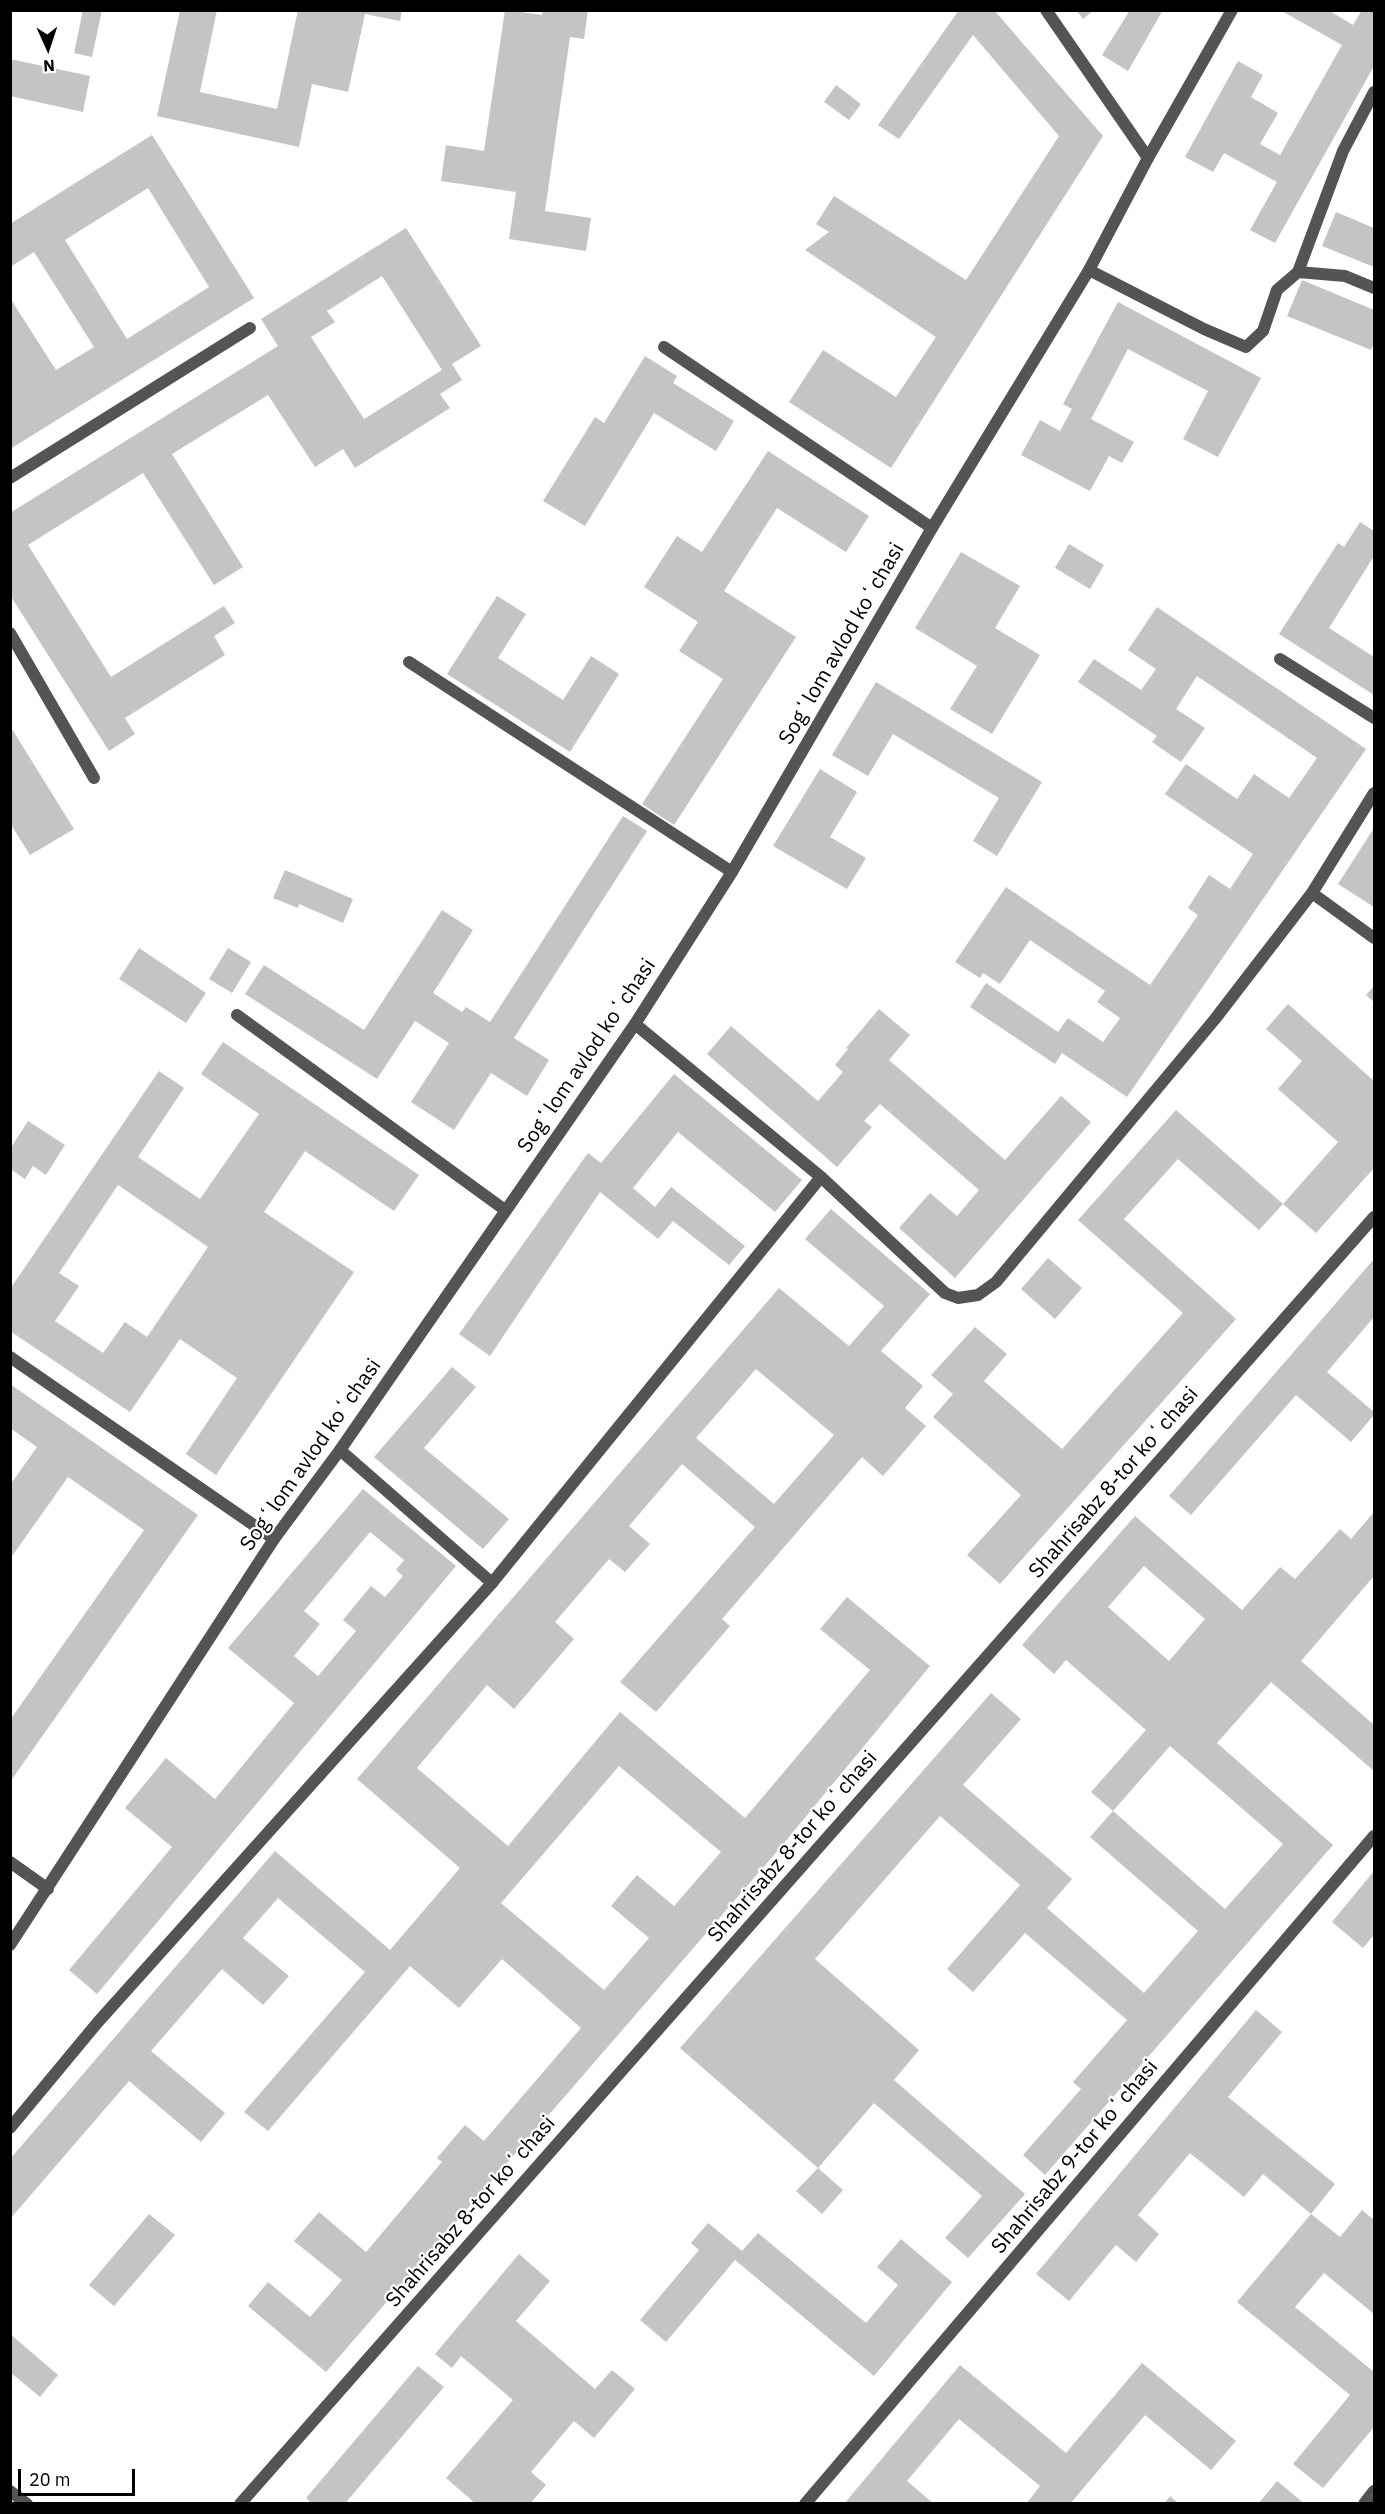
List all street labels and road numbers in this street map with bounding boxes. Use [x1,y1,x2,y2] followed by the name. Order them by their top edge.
[774,539,910,749] street label: Sogʻlom avlod koʻchasi
[513,954,661,1158] street label: Sogʻlom avlod koʻchasi
[235,1354,387,1556] street label: Sogʻlom avlod koʻchasi
[1024,1382,1204,1584] street label: Shahrisabz 8-tor koʻchasi
[703,1746,883,1948] street label: Shahrisabz 8-tor koʻchasi
[986,2055,1164,2259] street label: Shahrisabz 9-tor koʻchasi
[381,2111,561,2313] street label: Shahrisabz 8-tor koʻchasi

